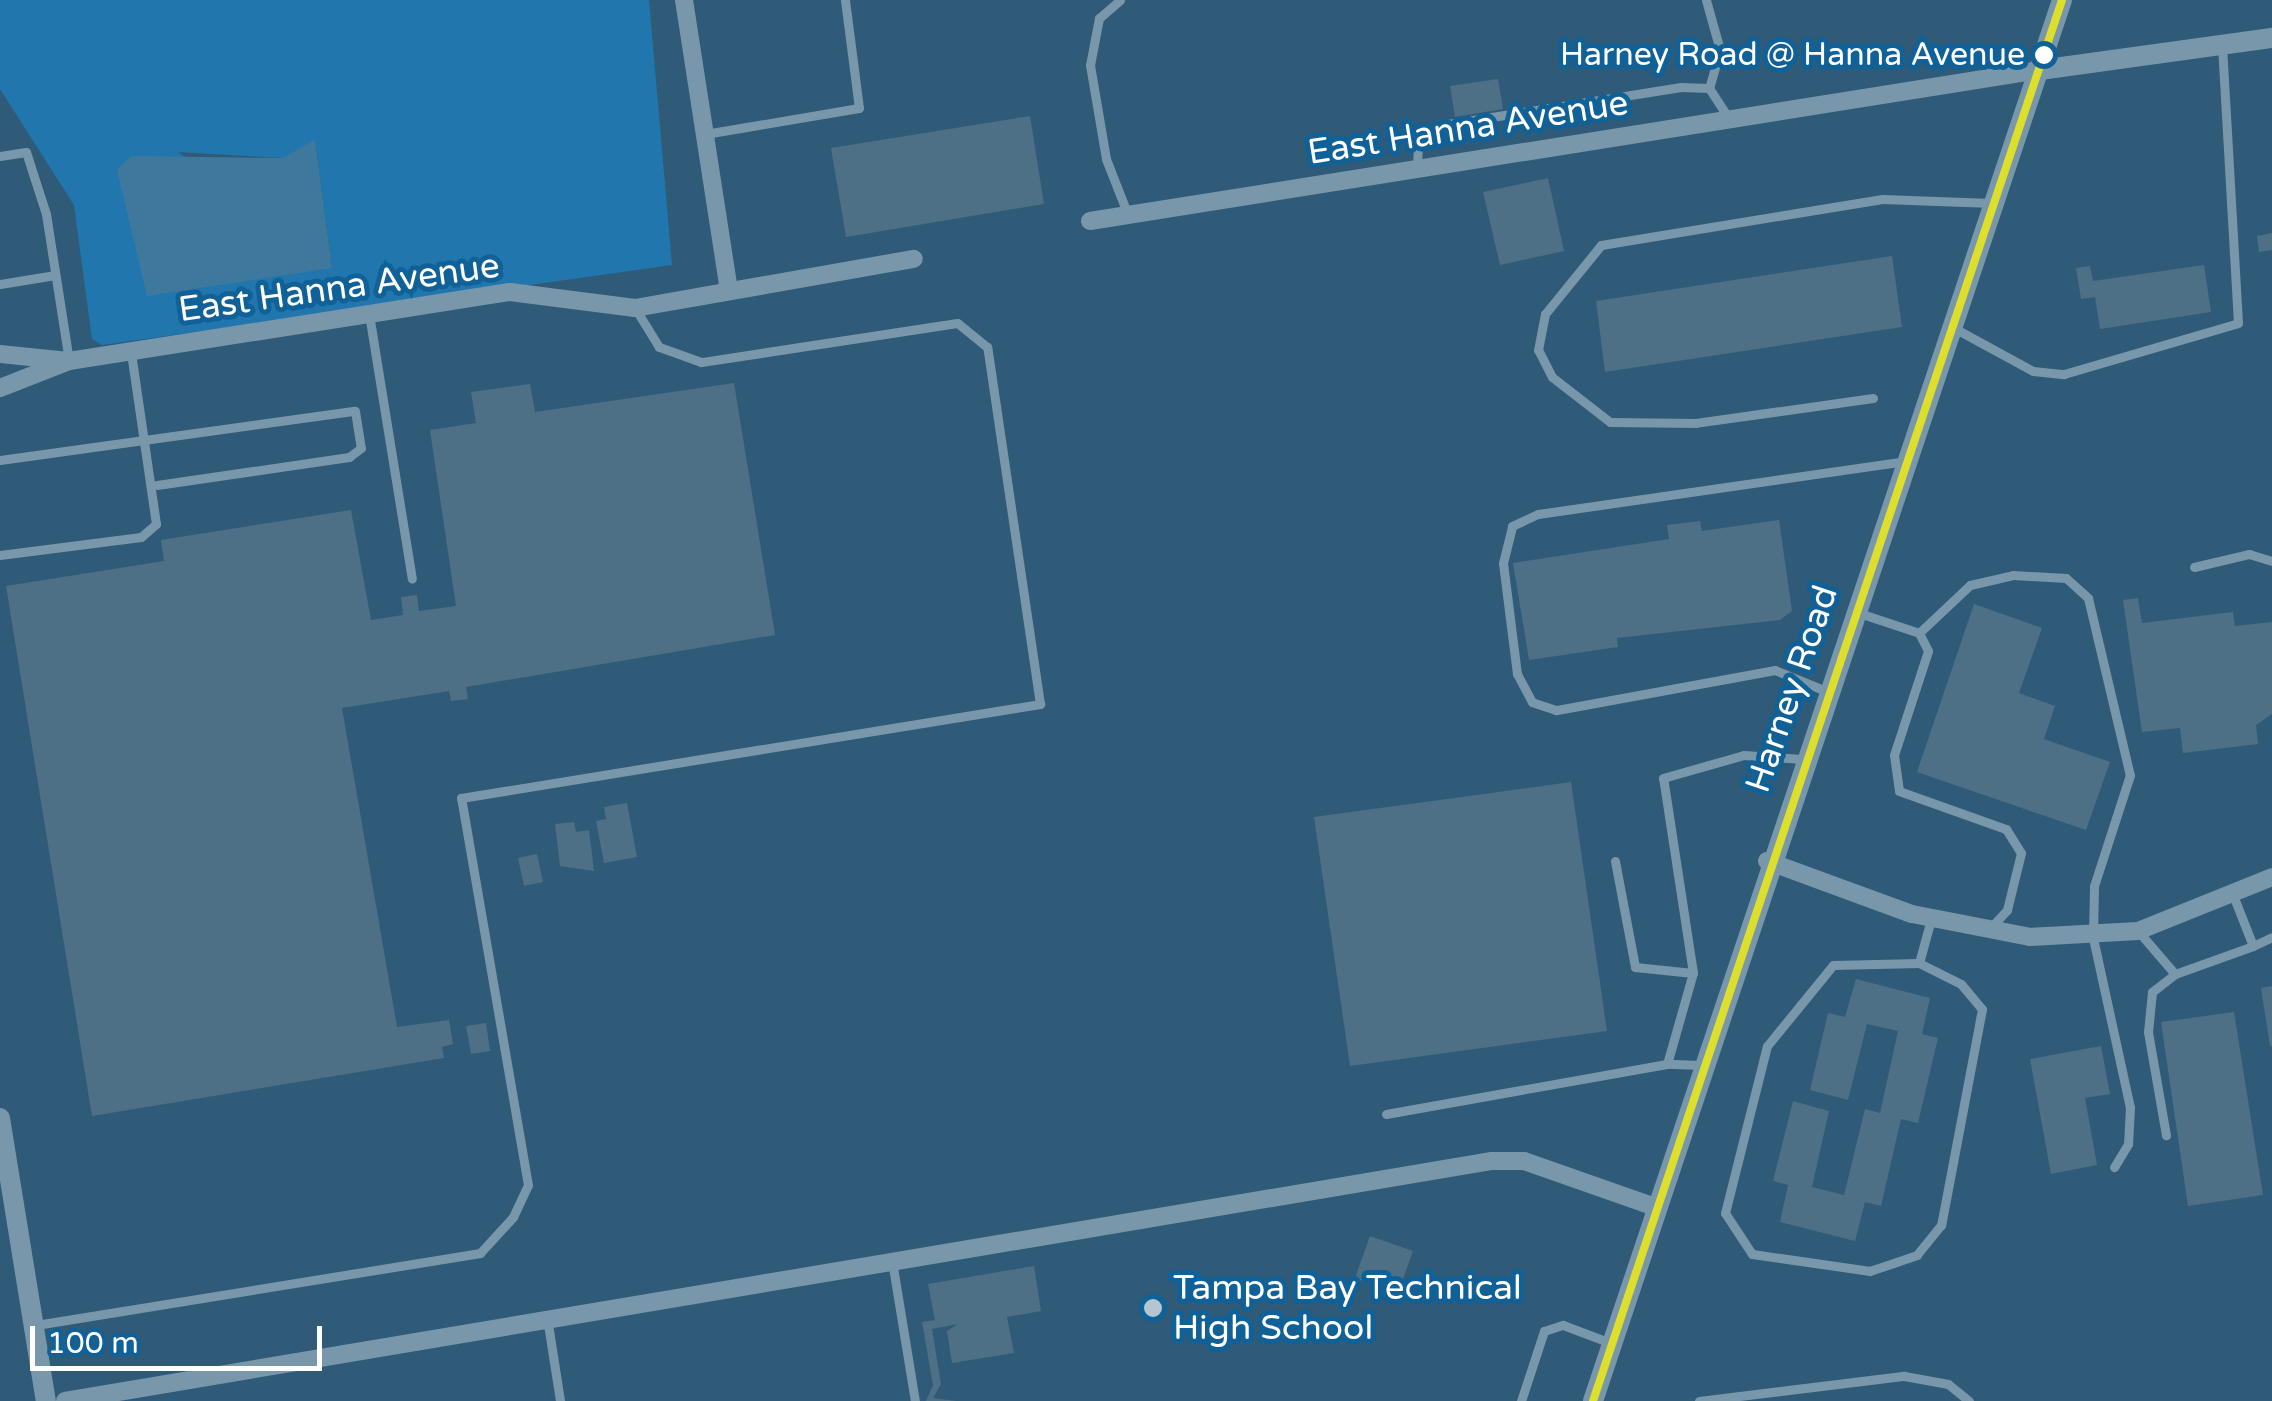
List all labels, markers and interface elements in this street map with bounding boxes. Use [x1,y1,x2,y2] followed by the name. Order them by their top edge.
[1560,36,2025,74] place label: Harney Road @ Hanna Avenue
[2034,45,2054,65] marker: Harney Road @ Hanna Avenue
[1305,82,1631,174] street label: East Hanna Avenue
[176,245,502,331] street label: East Hanna Avenue
[1737,580,1847,798] street label: Harney Road
[1173,1267,1522,1349] place label: Tampa Bay Technical High School
[1142,1297,1164,1319] marker: Tampa Bay Technical High School
[35,1306,328,1368] scale bar
[47,1325,139,1362] text: 100 m

